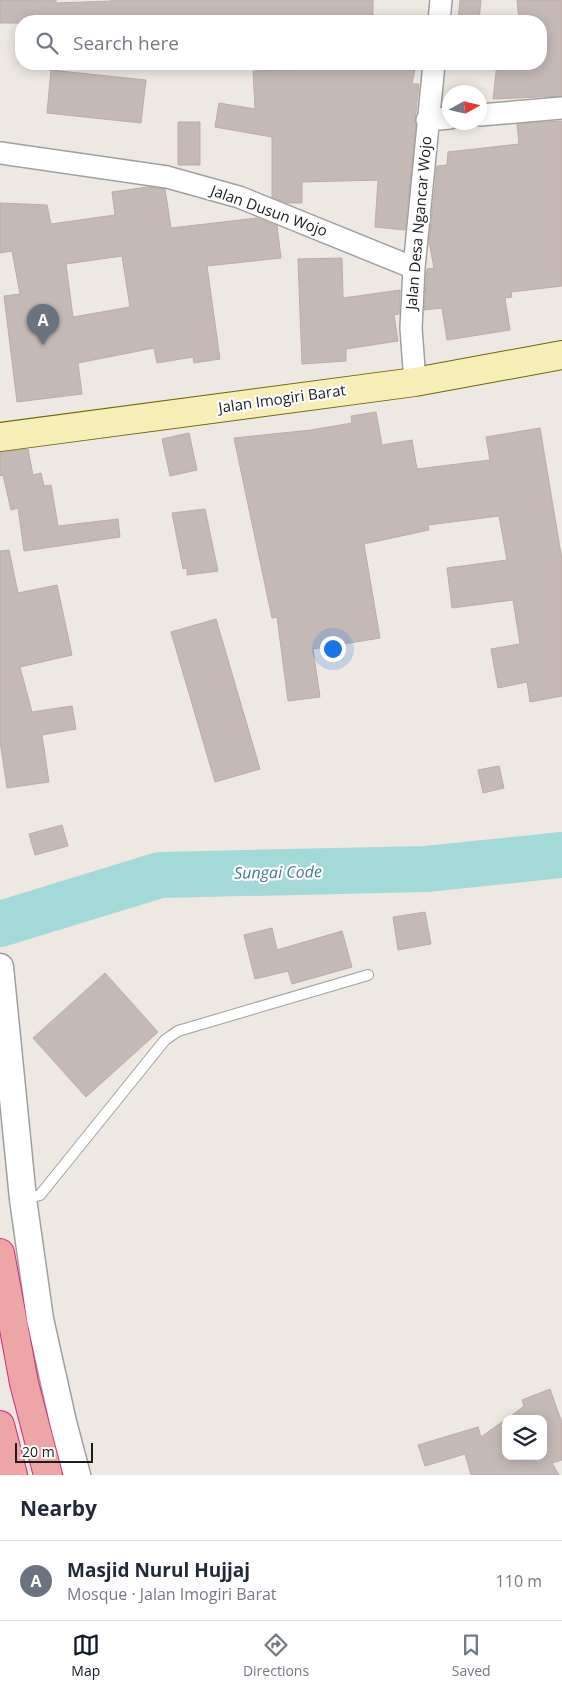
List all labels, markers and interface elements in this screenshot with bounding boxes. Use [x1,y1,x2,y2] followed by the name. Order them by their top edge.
[15,15,547,70] search box
[33,29,61,57] icon: search
[73,30,179,56] text: Search here
[442,85,487,130] north arrow
[400,135,436,313] street label: Jalan Desa Ngancar Wojo
[206,179,330,240] street label: Jalan Dusun Wojo
[27,304,59,345] pin: A
[215,379,347,417] street label: Jalan Imogiri Barat
[320,636,346,662] your location
[234,860,322,884] water label: Sungai Code
[502,1415,547,1460] map controls
[502,1415,547,1460] button: layers
[15,1440,92,1463] scale bar
[22,1442,55,1461] text: 20 m
[20,1494,97,1522] text: Nearby
[67,1557,250,1583] text: Masjid Nurul Hujjaj
[30,1570,42,1592] text: A
[496,1570,542,1592] text: 110 m
[67,1583,277,1605] text: Mosque · Jalan Imogiri Barat
[71,1631,100,1680] tab: Map
[243,1631,309,1680] tab: Directions
[452,1631,491,1680] tab: Saved

